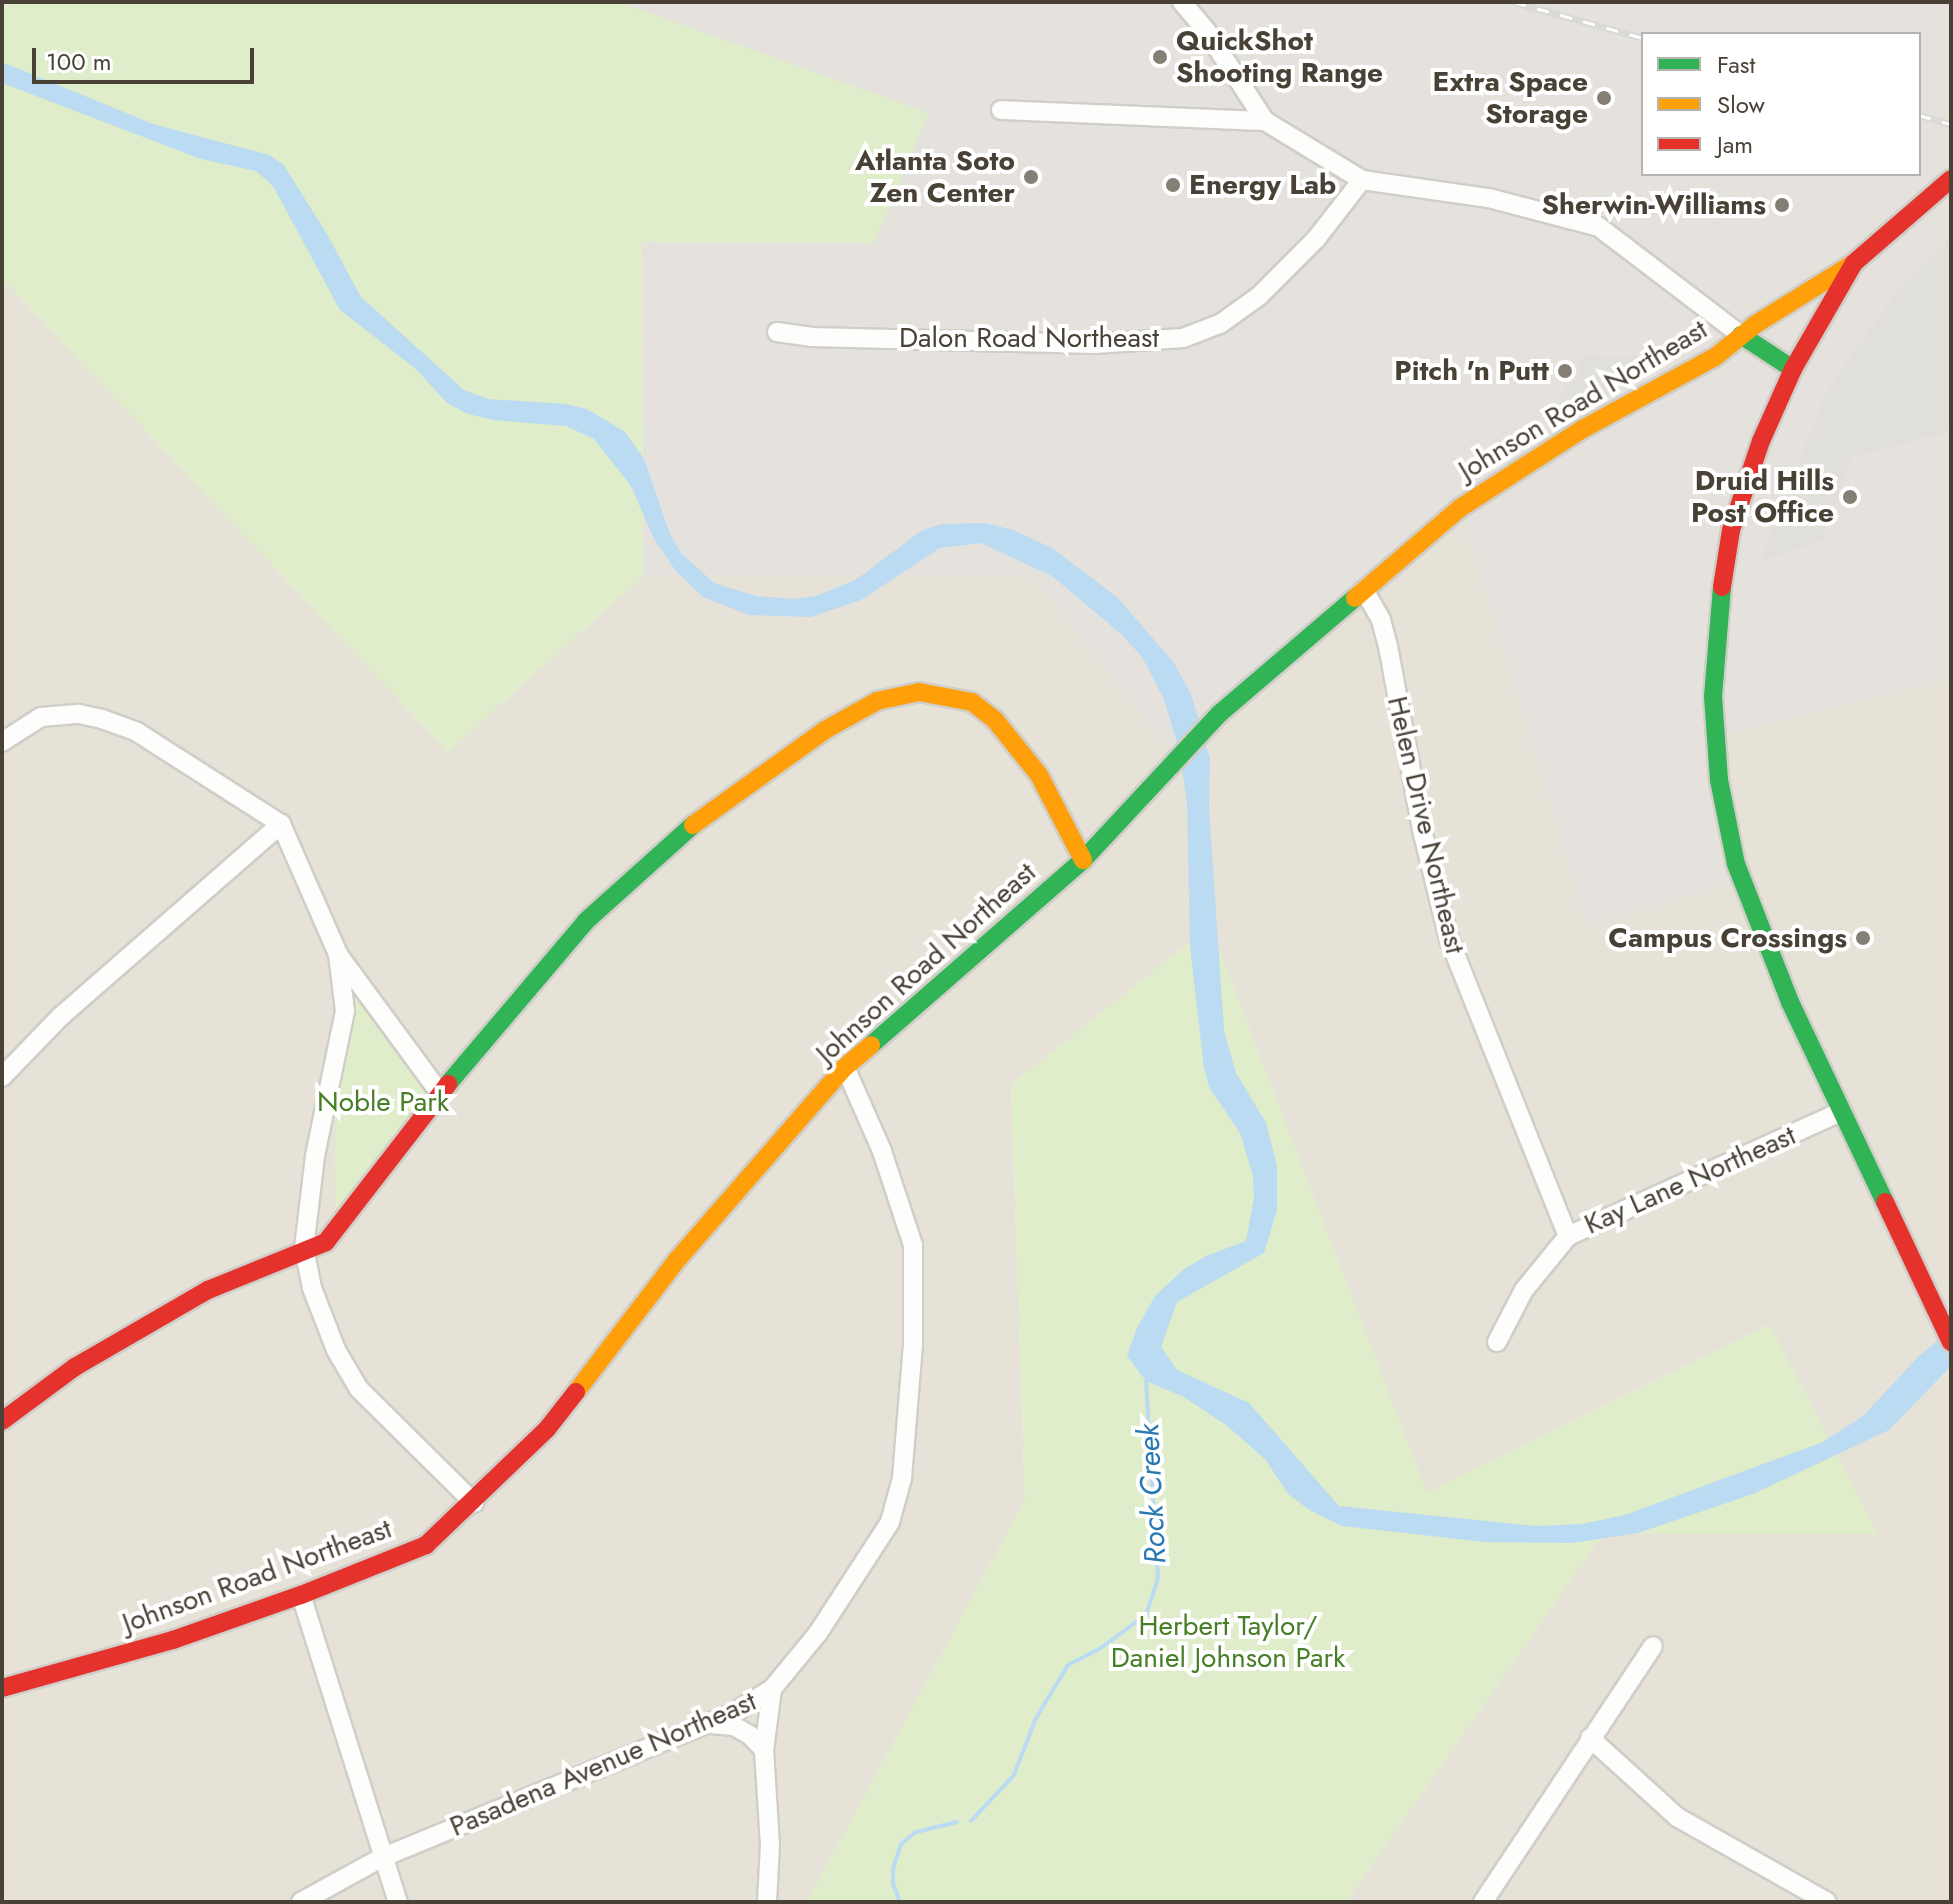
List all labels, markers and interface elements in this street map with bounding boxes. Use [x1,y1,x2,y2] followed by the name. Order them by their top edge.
[1176,24,1383,90] place label: QuickShot Shooting Range
[36,32,258,82] scale bar
[1641,32,1921,176] legend
[46,44,112,79] text: 100 m
[1717,47,1755,82] text: Fast
[1151,48,1169,66] marker: QuickShot Shooting Range
[1433,65,1588,131] place label: Extra Space Storage
[1717,87,1765,122] text: Slow
[1595,89,1613,107] marker: Extra Space Storage
[1717,127,1753,162] text: Jam
[855,144,1015,210] place label: Atlanta Soto Zen Center
[1022,168,1040,186] marker: Atlanta Soto Zen Center
[1189,168,1336,202] place label: Energy Lab
[1164,176,1182,194] marker: Energy Lab
[1542,188,1766,222] place label: Sherwin-Williams
[1773,196,1791,214] marker: Sherwin-Williams
[1453,313,1713,487] street label: Johnson Road Northeast
[899,321,1159,355] street label: Dalon Road Northeast
[1394,354,1549,388] place label: Pitch 'n Putt
[1556,362,1574,380] marker: Pitch 'n Putt
[1691,464,1834,530] place label: Druid Hills Post Office
[1841,488,1859,506] marker: Druid Hills Post Office
[1380,693,1472,957] street label: Helen Drive Northeast
[809,856,1043,1070] street label: Johnson Road Northeast
[1608,921,1847,955] place label: Campus Crossings
[1854,929,1872,947] marker: Campus Crossings
[317,1085,449,1119] park label: Noble Park
[1579,1118,1801,1242] street label: Kay Lane Northeast
[1130,1423,1174,1565] water label: Rock Creek
[118,1512,396,1640] street label: Johnson Road Northeast
[1111,1609,1345,1675] park label: Herbert Taylor/ Daniel Johnson Park
[445,1684,761,1844] street label: Pasadena Avenue Northeast

